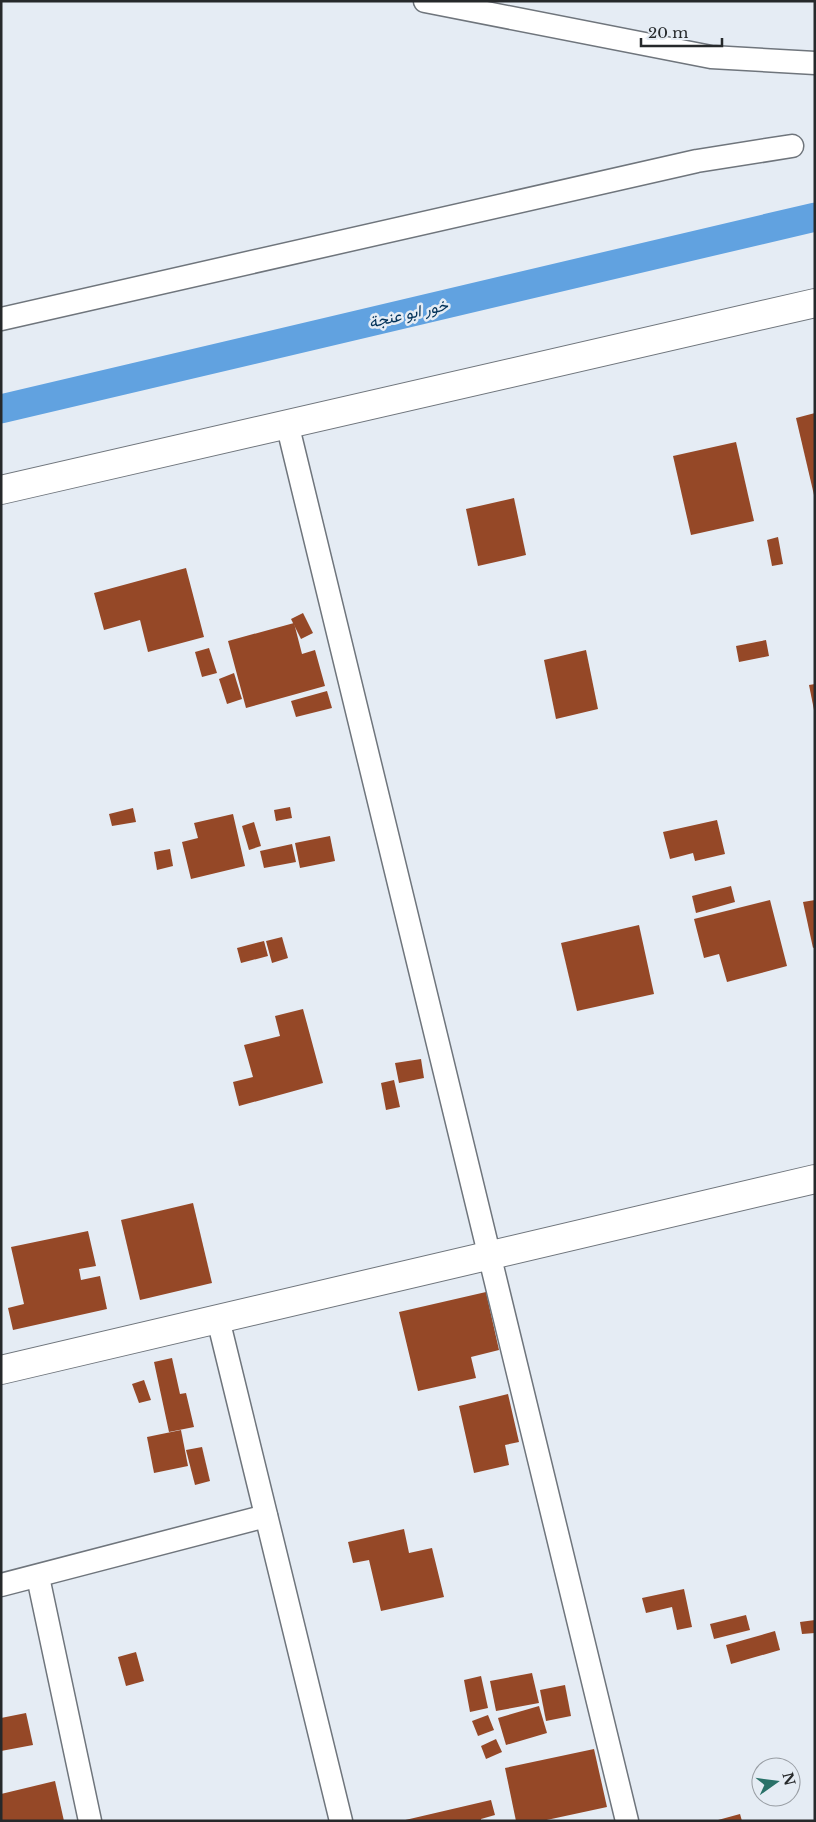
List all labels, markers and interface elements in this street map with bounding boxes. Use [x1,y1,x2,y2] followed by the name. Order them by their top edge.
[641,15,722,47] scale bar
[648,23,688,42] text: 20 m
[366,294,451,333] water label: خور ابو عنجة
[751,1757,801,1807] north arrow
[778,1770,799,1787] text: N

